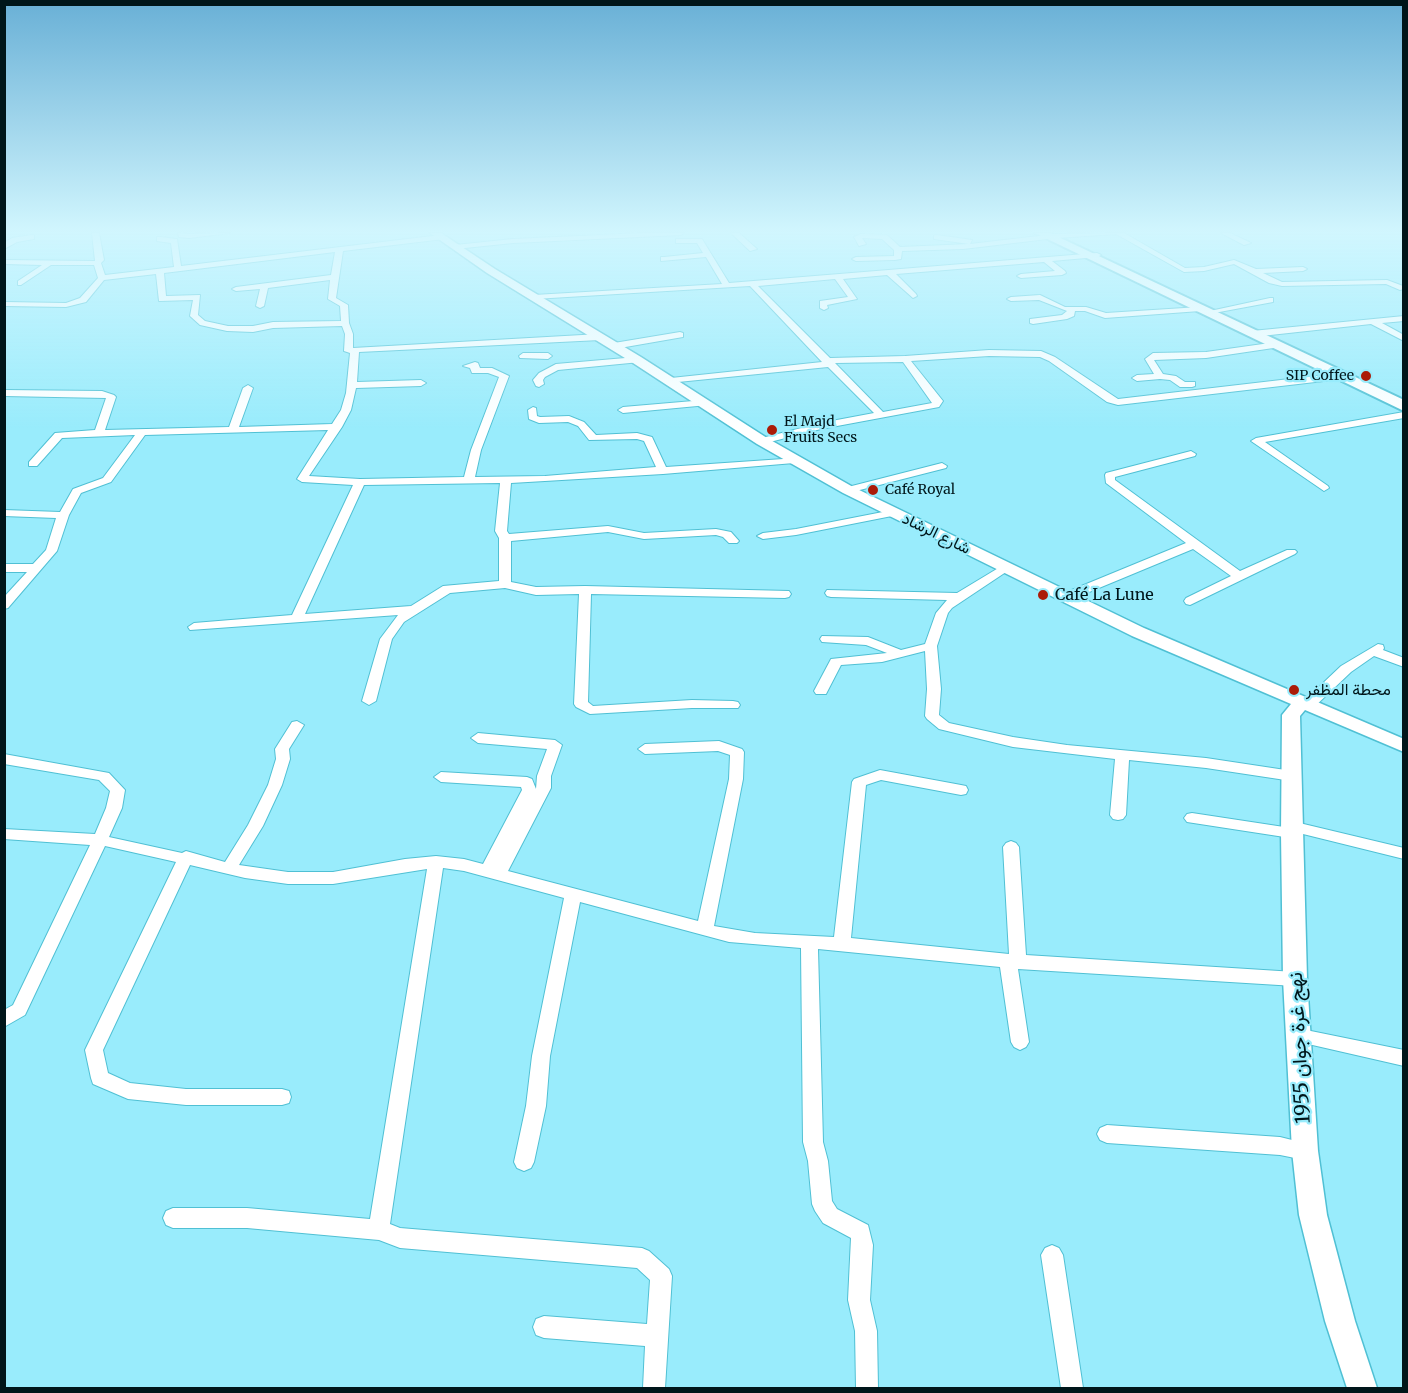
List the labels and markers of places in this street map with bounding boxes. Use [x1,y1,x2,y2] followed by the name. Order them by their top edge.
[1286,368,1354,384] place label: SIP Coffee
[1359,369,1373,383] marker: SIP Coffee
[784,414,857,446] place label: El Majd Fruits Secs
[765,423,779,437] marker: El Majd Fruits Secs
[885,482,955,498] place label: Café Royal
[866,483,880,497] marker: Café Royal
[1055,585,1154,605] place label: Café La Lune
[1036,588,1050,602] marker: Café La Lune
[1306,680,1391,700] place label: محطة المظفر
[1287,683,1301,697] marker: محطة المظفر

